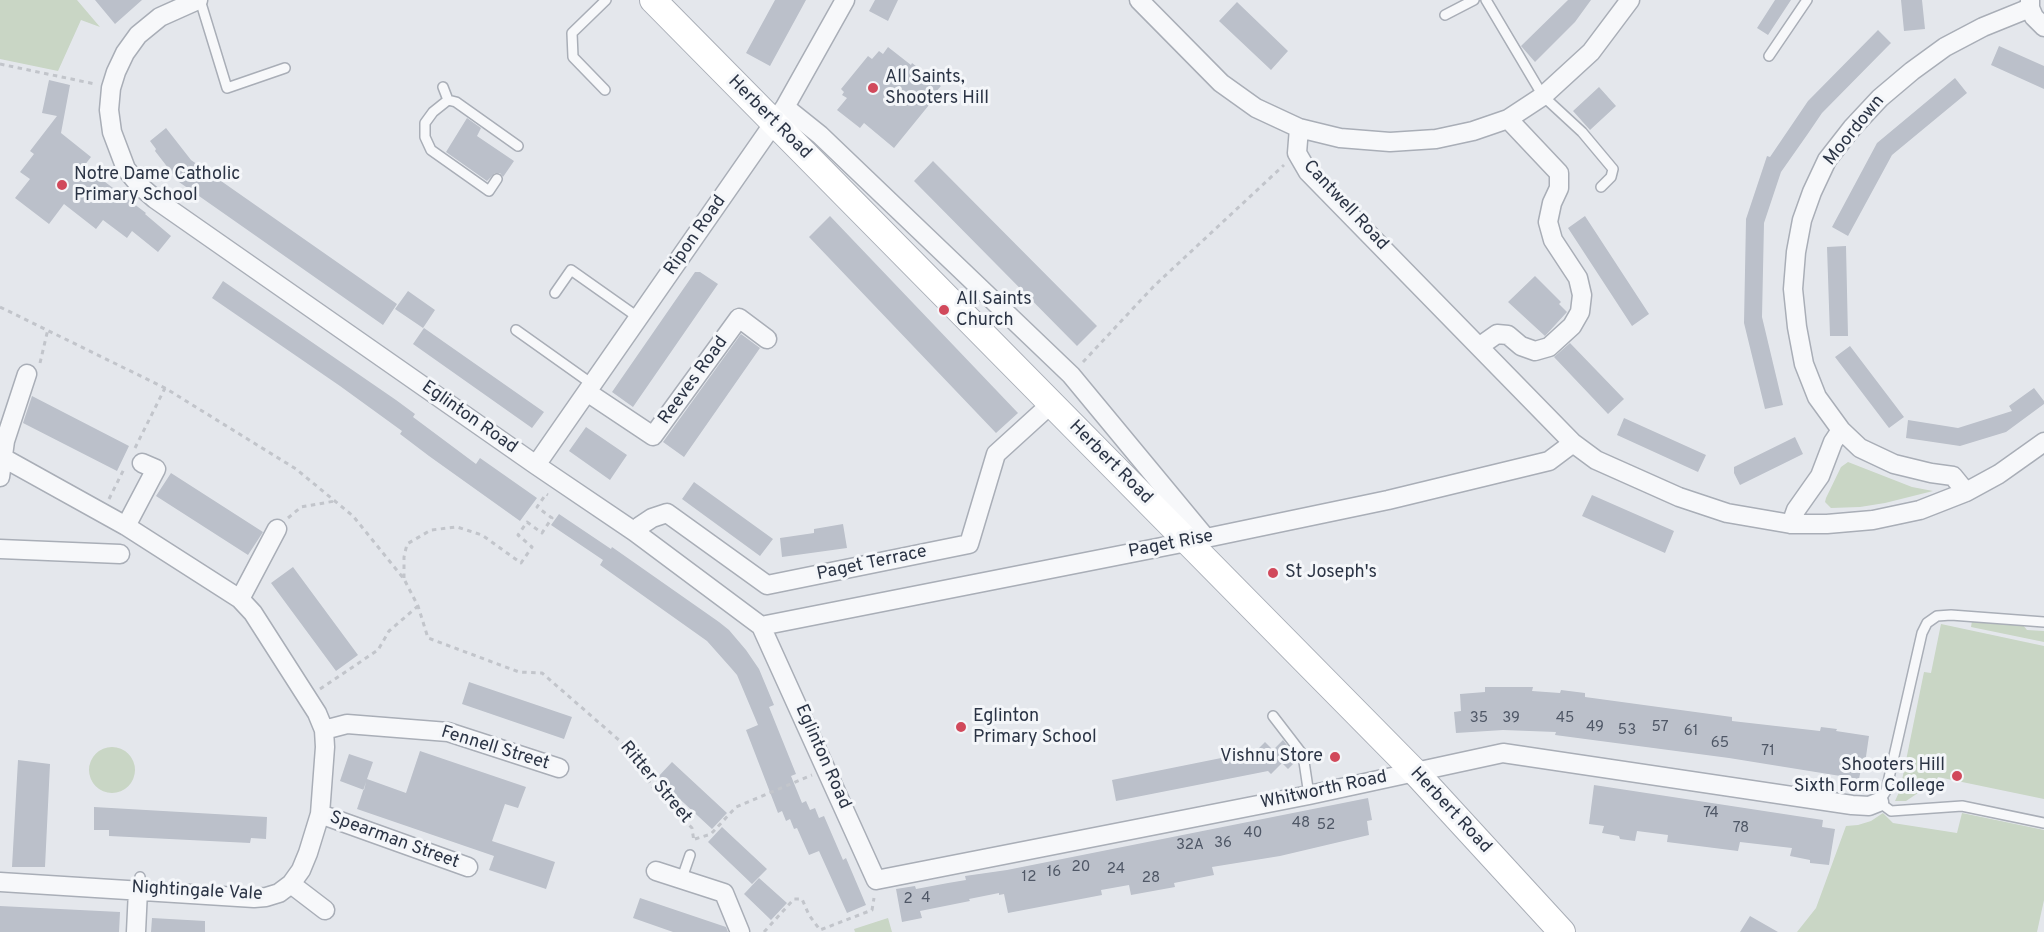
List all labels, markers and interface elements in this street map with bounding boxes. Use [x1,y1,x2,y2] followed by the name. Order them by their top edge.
[885,67,989,110] place label: All Saints, Shooters Hill
[723,72,815,164] street label: Herbert Road
[866,81,880,95] marker: All Saints, Shooters Hill
[1820,91,1890,171] street label: Moordown
[1298,156,1392,256] street label: Cantwell Road
[74,164,240,207] place label: Notre Dame Catholic Primary School
[55,178,69,192] marker: Notre Dame Catholic Primary School
[660,192,732,280] street label: Ripon Road
[956,289,1032,332] place label: All Saints Church
[937,303,951,317] marker: All Saints Church
[655,333,733,429] street label: Reeves Road
[417,377,521,459] street label: Eglinton Road
[1064,417,1156,509] street label: Herbert Road
[1127,526,1215,564] street label: Paget Rise
[815,542,929,586] street label: Paget Terrace
[1285,562,1377,584] place label: St Joseph's
[1266,566,1280,580] marker: St Joseph's
[789,701,855,813] street label: Eglinton Road
[973,706,1097,748] place label: Eglinton Primary School
[1470,710,1488,728] house number: 35
[1502,710,1520,728] house number: 39
[1556,710,1574,728] house number: 45
[1586,719,1604,737] house number: 49
[1652,719,1668,737] house number: 57
[954,720,968,734] marker: Eglinton Primary School
[438,722,552,776] street label: Fennell Street
[1618,722,1636,740] house number: 53
[1684,723,1698,741] house number: 61
[1711,735,1729,753] house number: 65
[614,738,696,828] street label: Ritter Street
[1761,743,1775,761] house number: 71
[1220,746,1323,768] place label: Vishnu Store
[1328,750,1342,764] marker: Vishnu Store
[1794,755,1945,798] place label: Shooters Hill Sixth Form College
[1405,764,1495,858] street label: Herbert Road
[1259,767,1389,815] street label: Whitworth Road
[1950,769,1964,783] marker: Shooters Hill Sixth Form College
[1703,805,1719,823] house number: 74
[326,808,462,874] street label: Spearman Street
[1292,815,1310,833] house number: 48
[1317,817,1335,835] house number: 52
[1733,820,1749,838] house number: 78
[1244,825,1262,843] house number: 40
[1214,835,1232,853] house number: 36
[1176,837,1204,855] house number: 32A
[1072,859,1090,877] house number: 20
[1107,861,1125,879] house number: 24
[1047,864,1061,882] house number: 16
[1022,869,1036,887] house number: 12
[1142,870,1160,888] house number: 28
[131,878,263,906] street label: Nightingale Vale
[921,890,931,908] house number: 4
[903,891,913,909] house number: 2

